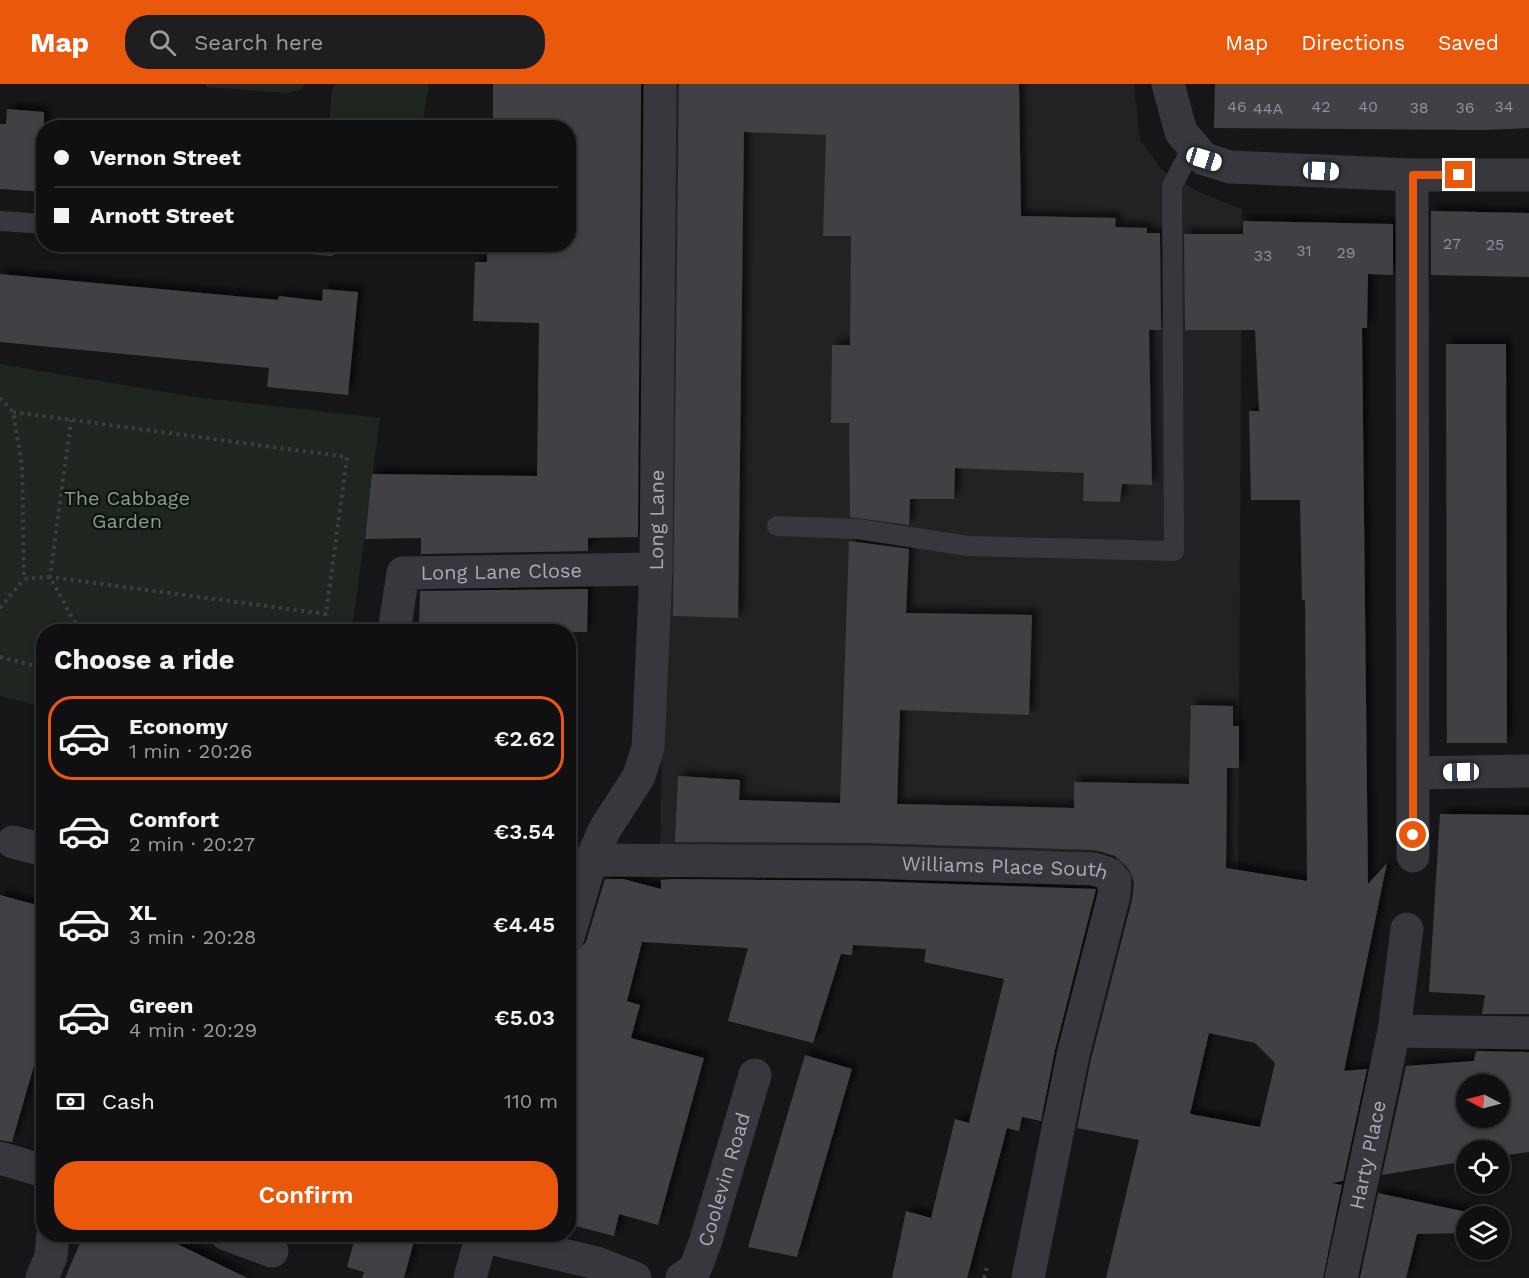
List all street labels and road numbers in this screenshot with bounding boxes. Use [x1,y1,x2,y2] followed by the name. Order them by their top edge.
[644,469,669,570] street label: Long Lane
[420,558,582,585] street label: Long Lane Close
[901,851,1111,885] street label: Williams Place South
[1344,1098,1391,1212] street label: Harty Place
[693,1109,755,1249] street label: Coolevin Road

